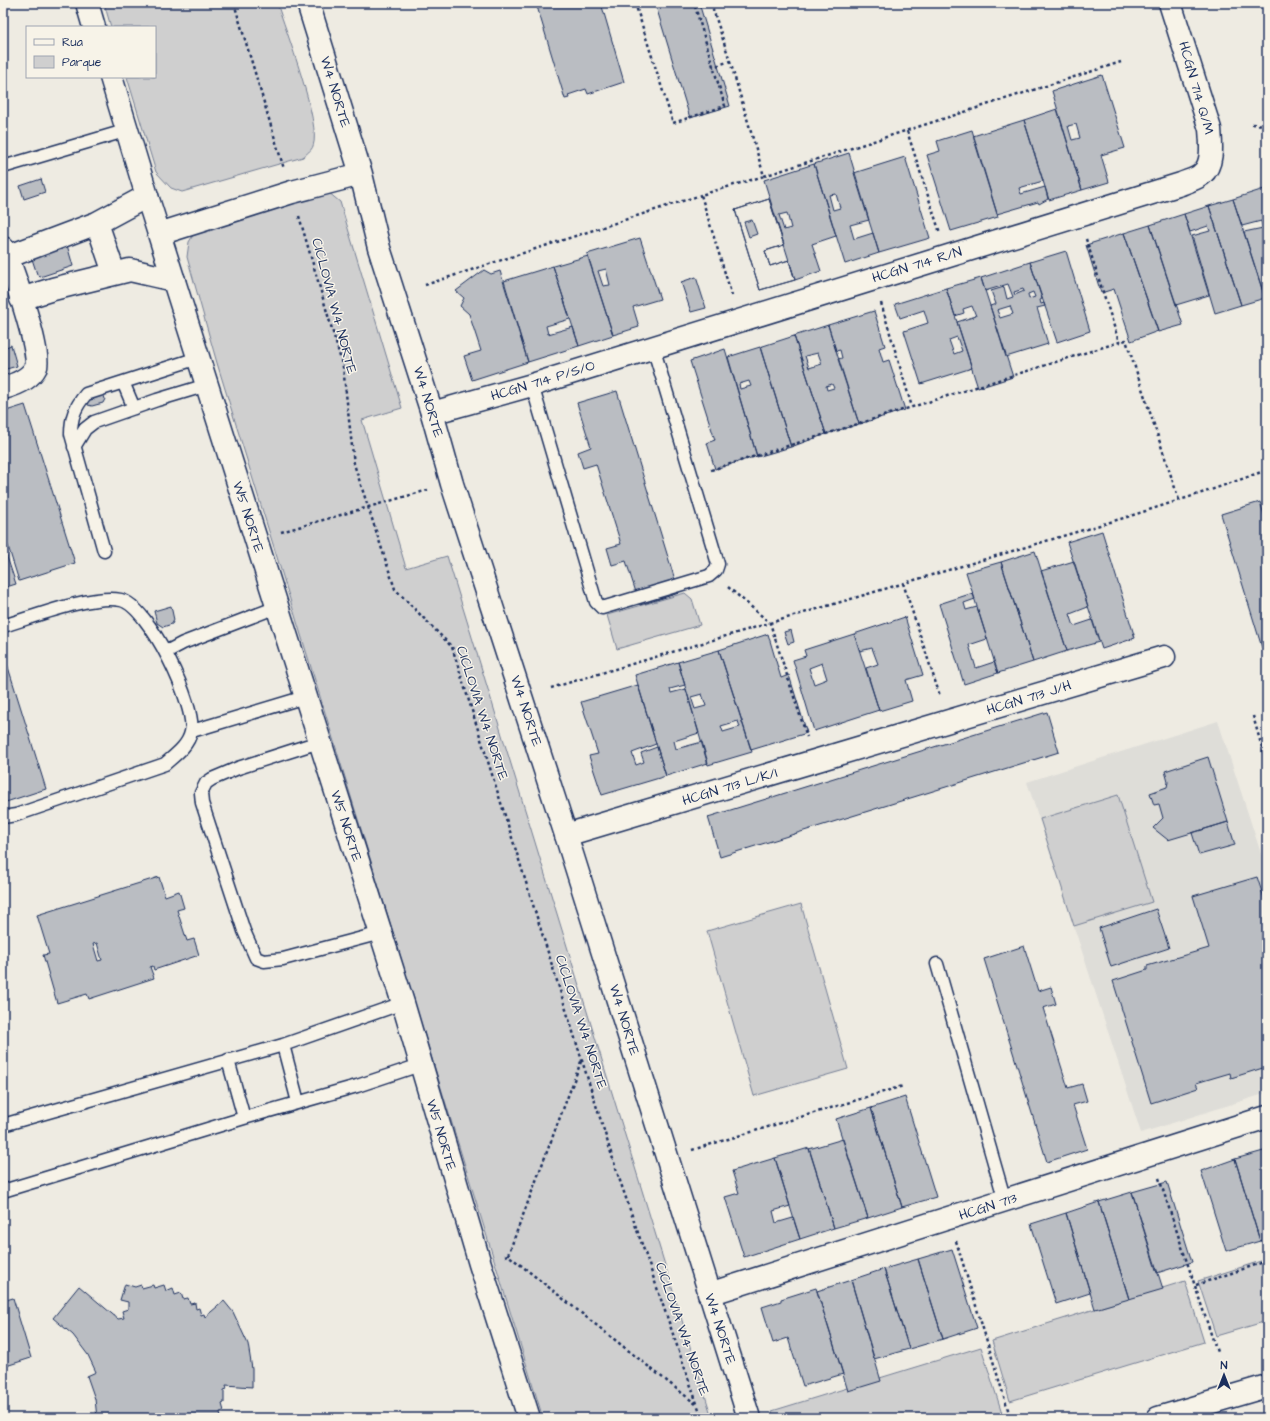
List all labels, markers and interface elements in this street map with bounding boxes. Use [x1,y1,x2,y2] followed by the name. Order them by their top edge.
[26,26,156,78] legend
[62,34,83,51] text: Rua
[1173,39,1219,137] street label: HCGN 714 Q/M
[62,54,102,71] text: Parque
[315,54,356,131] street label: W4 NORTE
[306,236,362,377] street label: CICLOVIA W4 NORTE
[870,242,965,288] street label: HCGN 714 R/N
[488,356,598,406] street label: HCGN 714 P/S/O
[408,364,449,441] street label: W4 NORTE
[227,479,269,556] street label: W5 NORTE
[451,643,513,783] street label: CICLOVIA W4 NORTE
[505,673,547,750] street label: W4 NORTE
[984,675,1074,720] street label: HCGN 713 J/H
[680,763,780,811] street label: HCGN 713 L/K/I
[325,788,367,865] street label: W5 NORTE
[550,952,612,1092] street label: CICLOVIA W4 NORTE
[604,982,645,1059] street label: W4 NORTE
[421,1097,462,1174] street label: W5 NORTE
[956,1188,1020,1226] street label: HCGN 713
[650,1260,714,1399] street label: CICLOVIA W4 NORTE
[699,1291,741,1368] street label: W4 NORTE
[1204,1355,1244,1395] north arrow
[1221,1358,1228,1373] text: N

